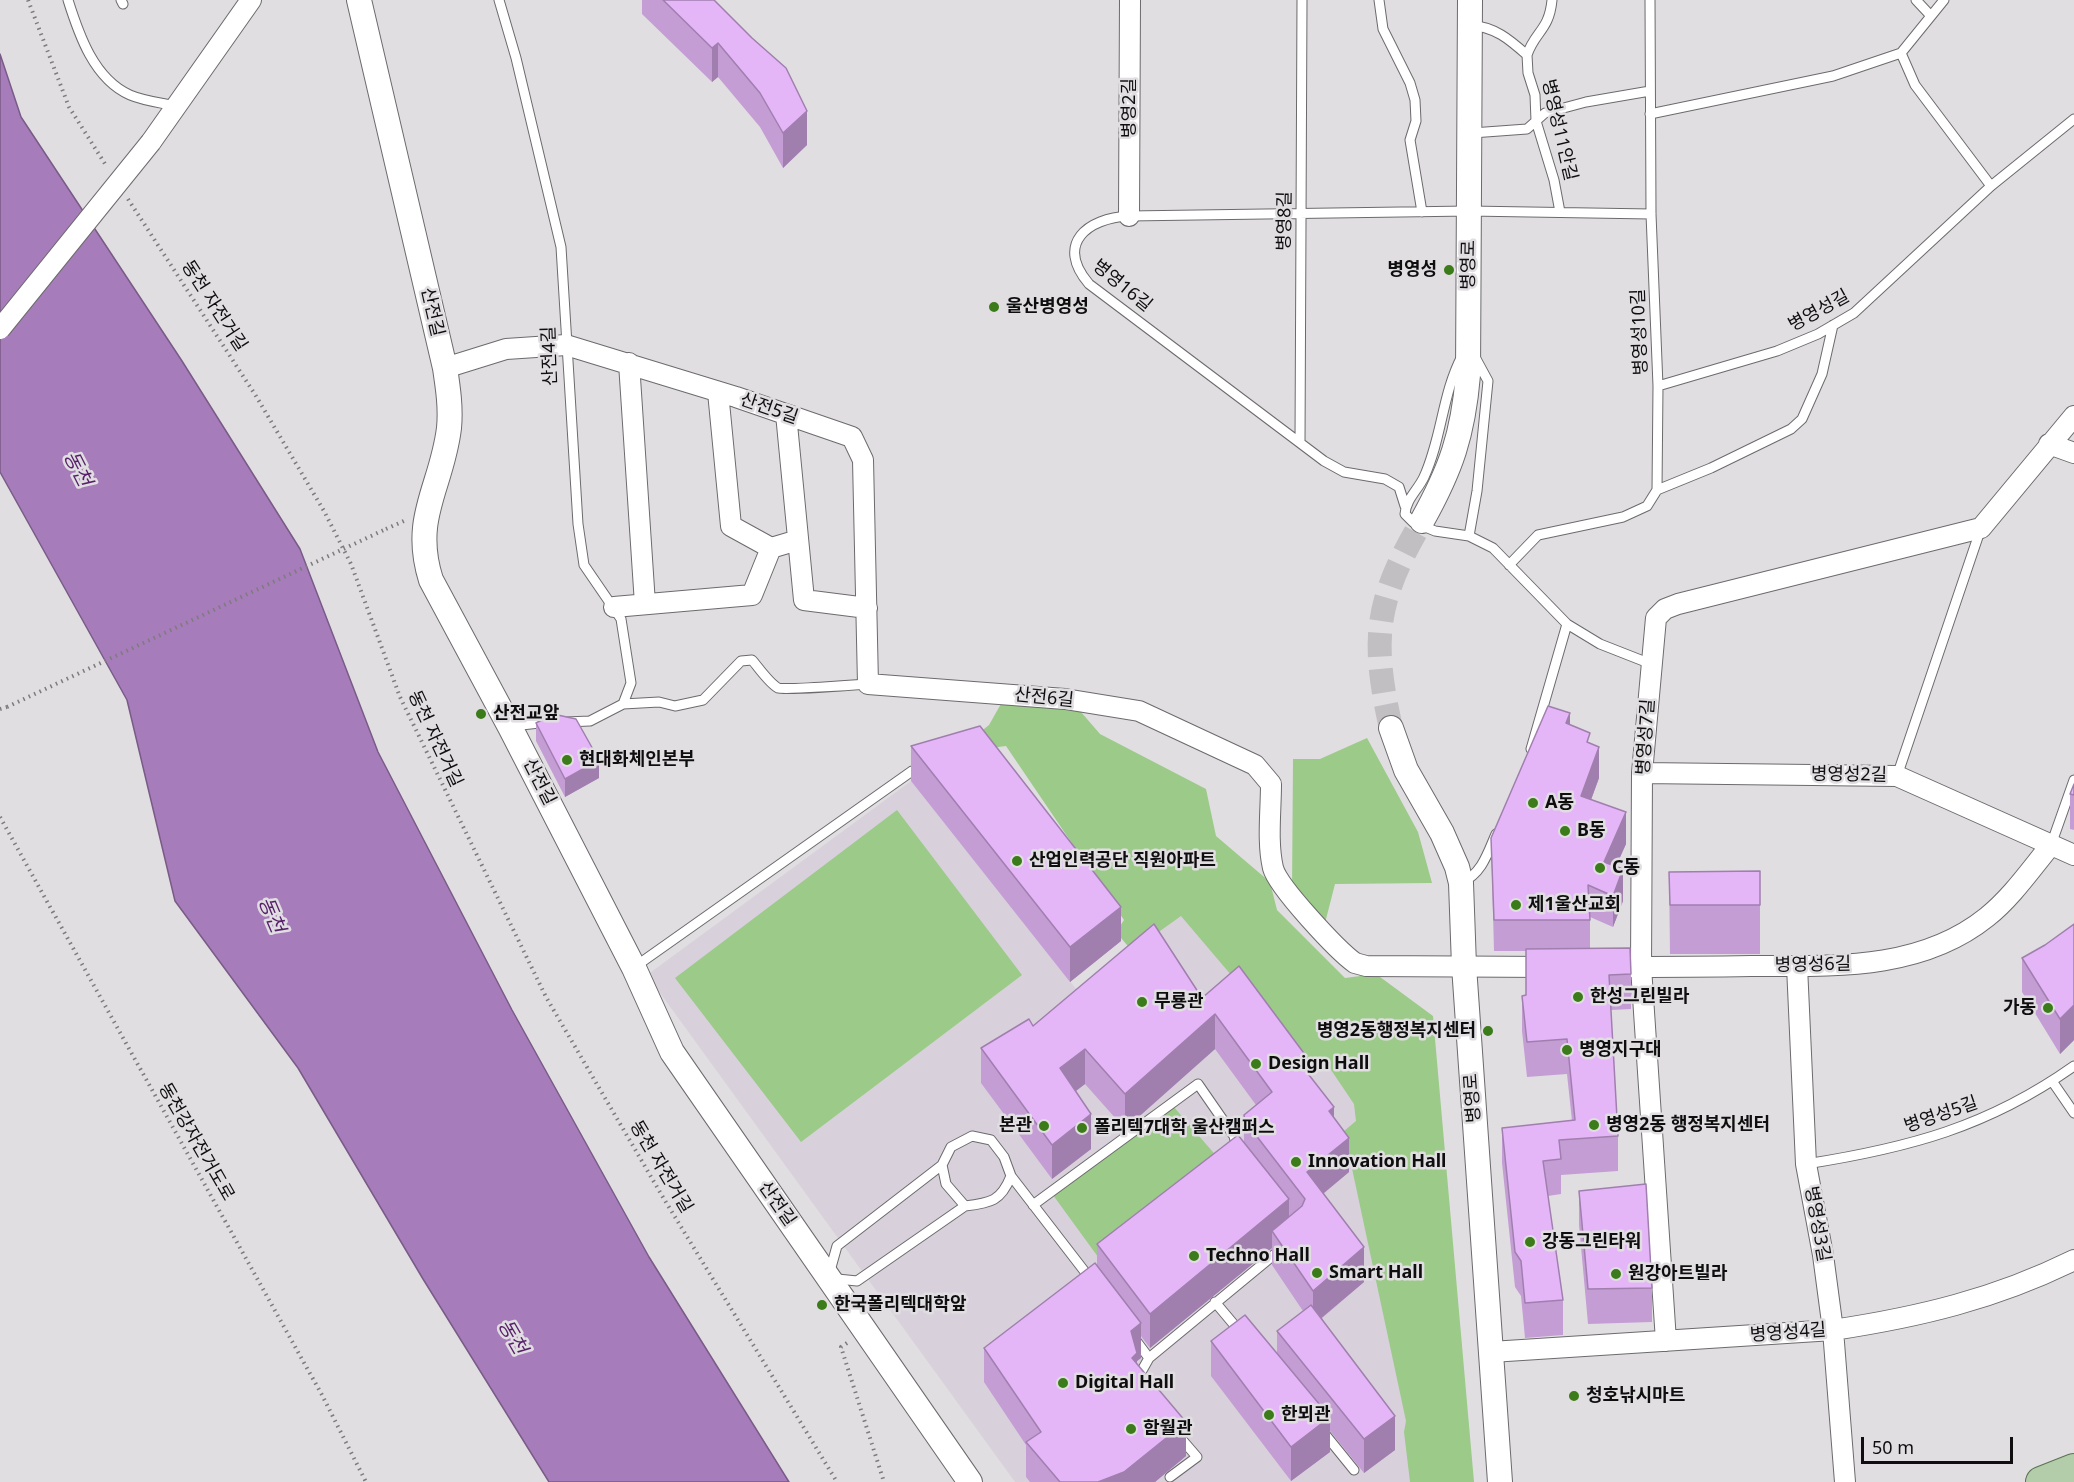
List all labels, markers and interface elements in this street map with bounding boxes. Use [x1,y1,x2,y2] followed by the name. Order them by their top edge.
[1537,77,1581,183] street label: 병영성11안길
[1119,78,1141,138] street label: 병영2길
[1274,191,1296,251] street label: 병영8길
[1458,240,1480,290] street label: 병영로
[1088,255,1156,317] street label: 병영16길
[177,256,251,356] street label: 동천 자전거길
[1387,259,1437,281] place label: 병영성
[1442,263,1456,277] marker: 병영성
[416,285,448,339] street label: 산전길
[1785,285,1853,337] street label: 병영성길
[1628,288,1652,376] street label: 병영성10길
[1006,296,1089,318] place label: 울산병영성
[987,300,1001,314] marker: 울산병영성
[538,326,562,386] street label: 산전4길
[737,389,801,429] street label: 산전5길
[58,447,96,491] water label: 동천
[1013,684,1075,712] street label: 산전6길
[403,687,467,791] street label: 동천 자전거길
[1633,698,1659,776] street label: 병영성7길
[493,703,559,725] place label: 산전교앞
[474,707,488,721] marker: 산전교앞
[579,749,695,771] place label: 현대화체인본부
[560,753,574,767] marker: 현대화체인본부
[518,755,560,809] street label: 산전길
[1811,764,1887,786] street label: 병영성2길
[1545,792,1574,814] place label: A동
[1526,796,1540,810] marker: A동
[1577,820,1606,842] place label: B동
[1558,824,1572,838] marker: B동
[1029,850,1216,872] place label: 산업인력공단 직원아파트
[1010,854,1024,868] marker: 산업인력공단 직원아파트
[1612,857,1640,879] place label: C동
[1593,861,1607,875] marker: C동
[253,893,289,937] water label: 동천
[1528,894,1621,916] place label: 제1울산교회
[1509,898,1523,912] marker: 제1울산교회
[1775,954,1851,976] street label: 병영성6길
[1590,986,1689,1008] place label: 한성그린빌라
[1571,990,1585,1004] marker: 한성그린빌라
[1154,991,1204,1013] place label: 무룡관
[1135,995,1149,1009] marker: 무룡관
[2003,997,2036,1019] place label: 가동
[2041,1001,2055,1015] marker: 가동
[1317,1020,1476,1042] place label: 병영2동행정복지센터
[1481,1024,1495,1038] marker: 병영2동행정복지센터
[1579,1039,1662,1061] place label: 병영지구대
[1560,1043,1574,1057] marker: 병영지구대
[1268,1053,1369,1075] place label: Design Hall
[1249,1057,1263,1071] marker: Design Hall
[1460,1072,1486,1124] street label: 병영로
[154,1079,238,1205] street label: 동천강자전거도로
[1901,1092,1981,1138] street label: 병영성5길
[1606,1114,1770,1136] place label: 병영2동 행정복지센터
[999,1115,1032,1137] place label: 본관
[625,1117,697,1217] street label: 동천 자전거길
[1094,1117,1275,1139] place label: 폴리텍7대학 울산캠퍼스
[1587,1118,1601,1132] marker: 병영2동 행정복지센터
[1037,1119,1051,1133] marker: 본관
[1075,1121,1089,1135] marker: 폴리텍7대학 울산캠퍼스
[1308,1151,1446,1173] place label: Innovation Hall
[1289,1155,1303,1169] marker: Innovation Hall
[754,1177,800,1231] street label: 산전길
[1800,1184,1834,1264] street label: 병영성3길
[1542,1231,1641,1253] place label: 강동그린타워
[1523,1235,1537,1249] marker: 강동그린타워
[1206,1245,1310,1267] place label: Techno Hall
[1187,1249,1201,1263] marker: Techno Hall
[1329,1262,1423,1284] place label: Smart Hall
[1628,1263,1727,1285] place label: 원강아트빌라
[1310,1266,1324,1280] marker: Smart Hall
[1609,1267,1623,1281] marker: 원강아트빌라
[834,1294,966,1316] place label: 한국폴리텍대학앞
[815,1298,829,1312] marker: 한국폴리텍대학앞
[492,1315,532,1359] water label: 동천
[1749,1320,1827,1346] street label: 병영성4길
[1075,1372,1174,1394] place label: Digital Hall
[1056,1376,1070,1390] marker: Digital Hall
[1586,1385,1685,1407] place label: 청호낚시마트
[1567,1389,1581,1403] marker: 청호낚시마트
[1281,1404,1331,1426] place label: 한뫼관
[1262,1408,1276,1422] marker: 한뫼관
[1143,1418,1193,1440] place label: 함월관
[1124,1422,1138,1436] marker: 함월관
[1864,1425,2016,1463] scale bar
[1872,1435,1914,1459] text: 50 m

